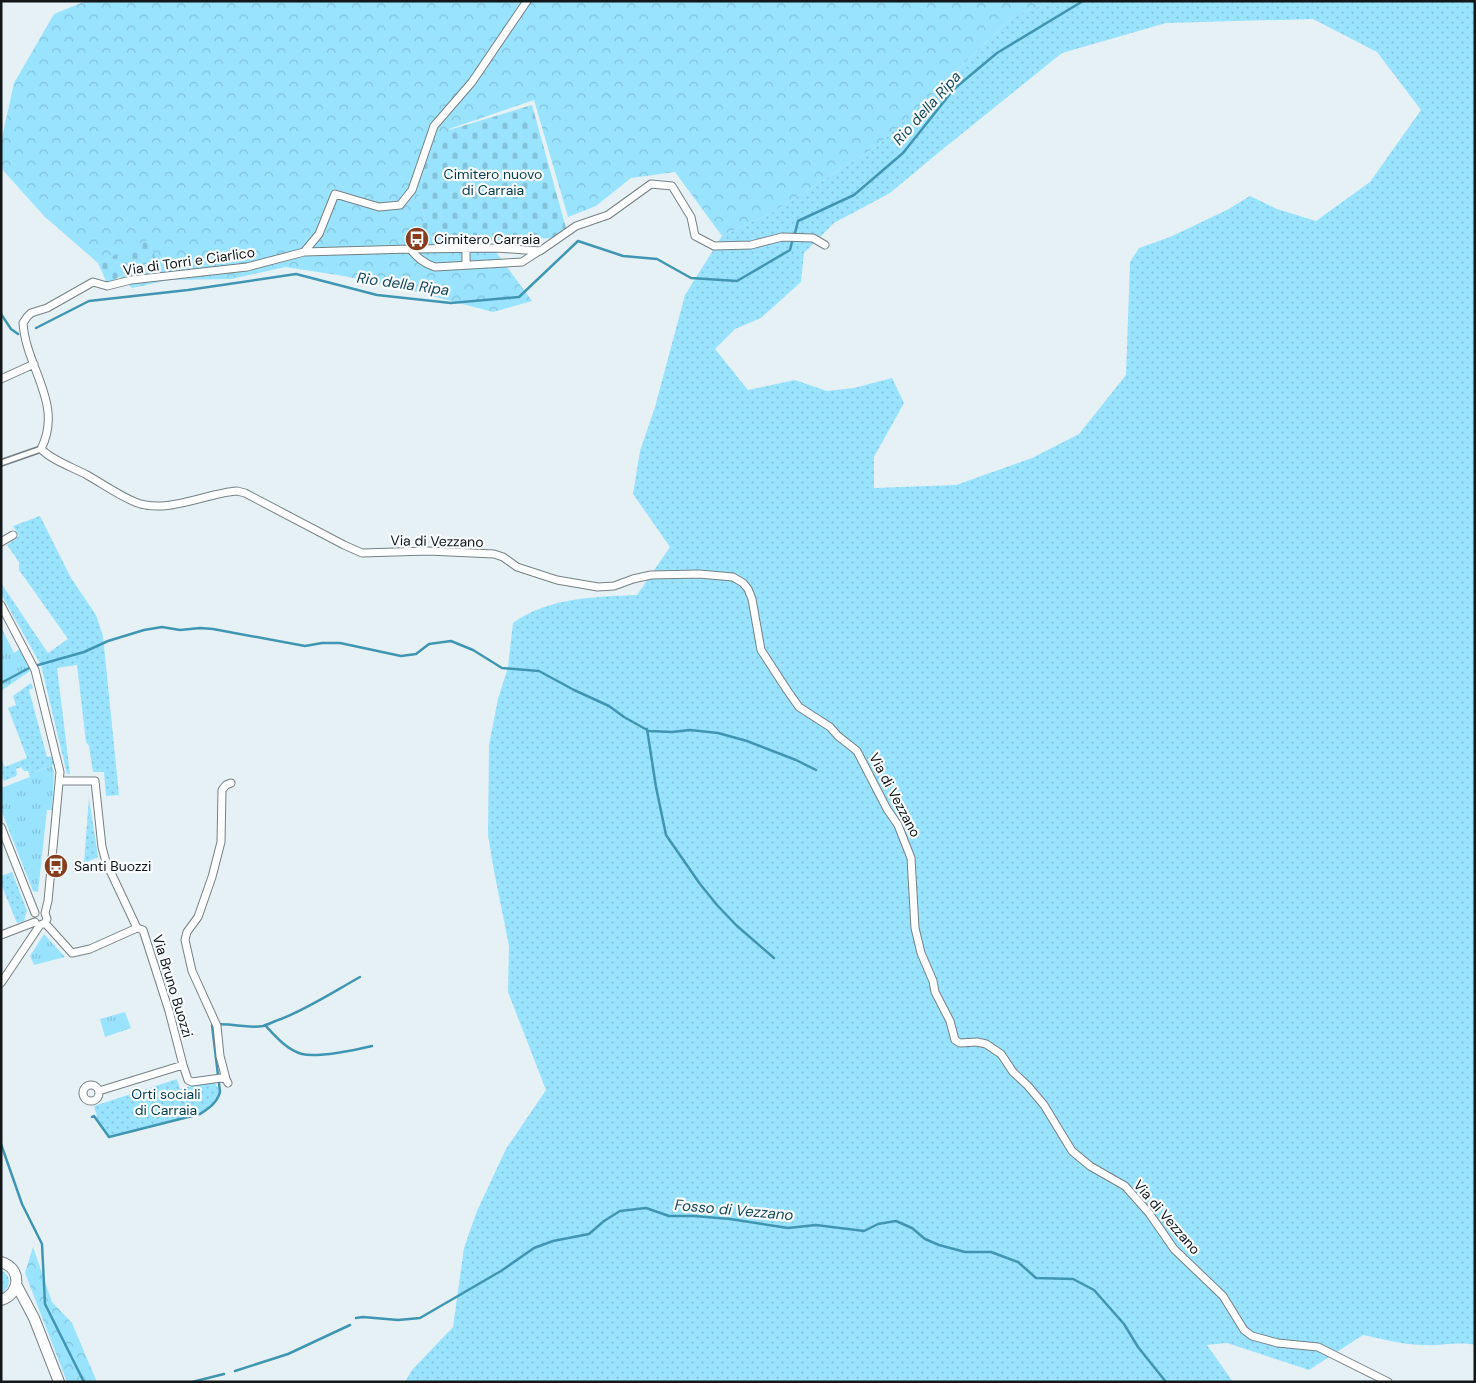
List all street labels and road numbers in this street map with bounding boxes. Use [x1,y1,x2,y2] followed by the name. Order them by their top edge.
[122,243,256,279] street label: Via di Torri e Ciarlico
[390,531,484,551] street label: Via di Vezzano
[865,750,925,840] street label: Via di Vezzano
[149,932,197,1040] street label: Via Bruno Buozzi
[1130,1176,1204,1258] street label: Via di Vezzano

